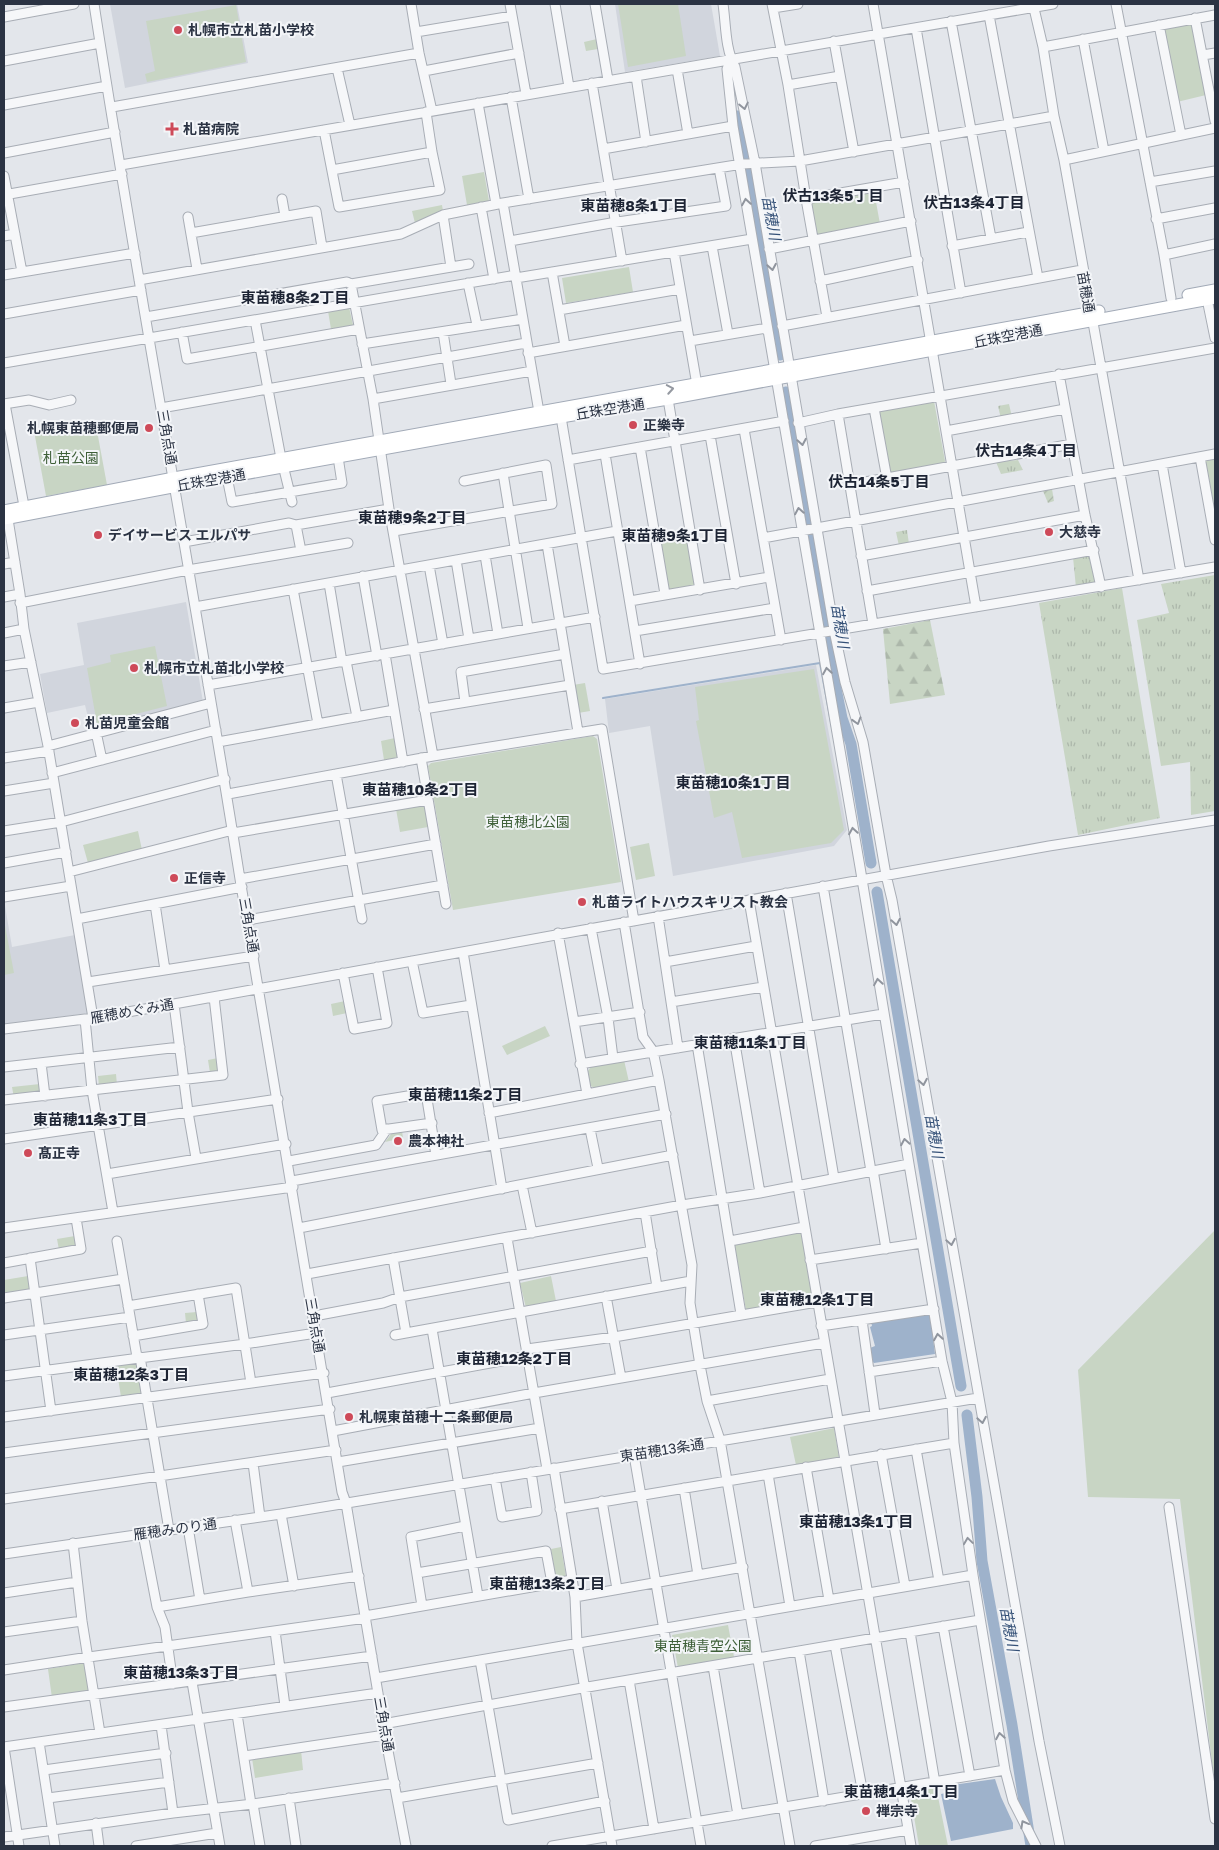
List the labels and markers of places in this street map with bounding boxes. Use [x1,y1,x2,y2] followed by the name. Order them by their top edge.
[188,21,314,38] place label: 札幌市立札苗小学校
[172,24,184,36] marker: 札幌市立札苗小学校
[183,120,239,137] place label: 札苗病院
[165,122,179,136] marker: 札苗病院
[643,416,685,433] place label: 正樂寺
[27,419,139,436] place label: 札幌東苗穂郵便局
[627,419,639,431] marker: 正樂寺
[143,422,155,434] marker: 札幌東苗穂郵便局
[1059,523,1101,540] place label: 大慈寺
[108,526,252,543] place label: デイサービス エルパサ
[1043,526,1055,538] marker: 大慈寺
[92,529,104,541] marker: デイサービス エルパサ
[144,659,284,676] place label: 札幌市立札苗北小学校
[128,662,140,674] marker: 札幌市立札苗北小学校
[85,714,169,731] place label: 札苗児童会館
[69,717,81,729] marker: 札苗児童会館
[184,869,226,886] place label: 正信寺
[168,872,180,884] marker: 正信寺
[592,893,788,910] place label: 札苗ライトハウスキリスト教会
[576,896,588,908] marker: 札苗ライトハウスキリスト教会
[408,1132,464,1149] place label: 農本神社
[392,1135,404,1147] marker: 農本神社
[38,1144,80,1161] place label: 髙正寺
[22,1147,34,1159] marker: 髙正寺
[359,1408,513,1425] place label: 札幌東苗穂十二条郵便局
[343,1411,355,1423] marker: 札幌東苗穂十二条郵便局
[876,1802,918,1819] place label: 禅宗寺
[860,1805,872,1817] marker: 禅宗寺

